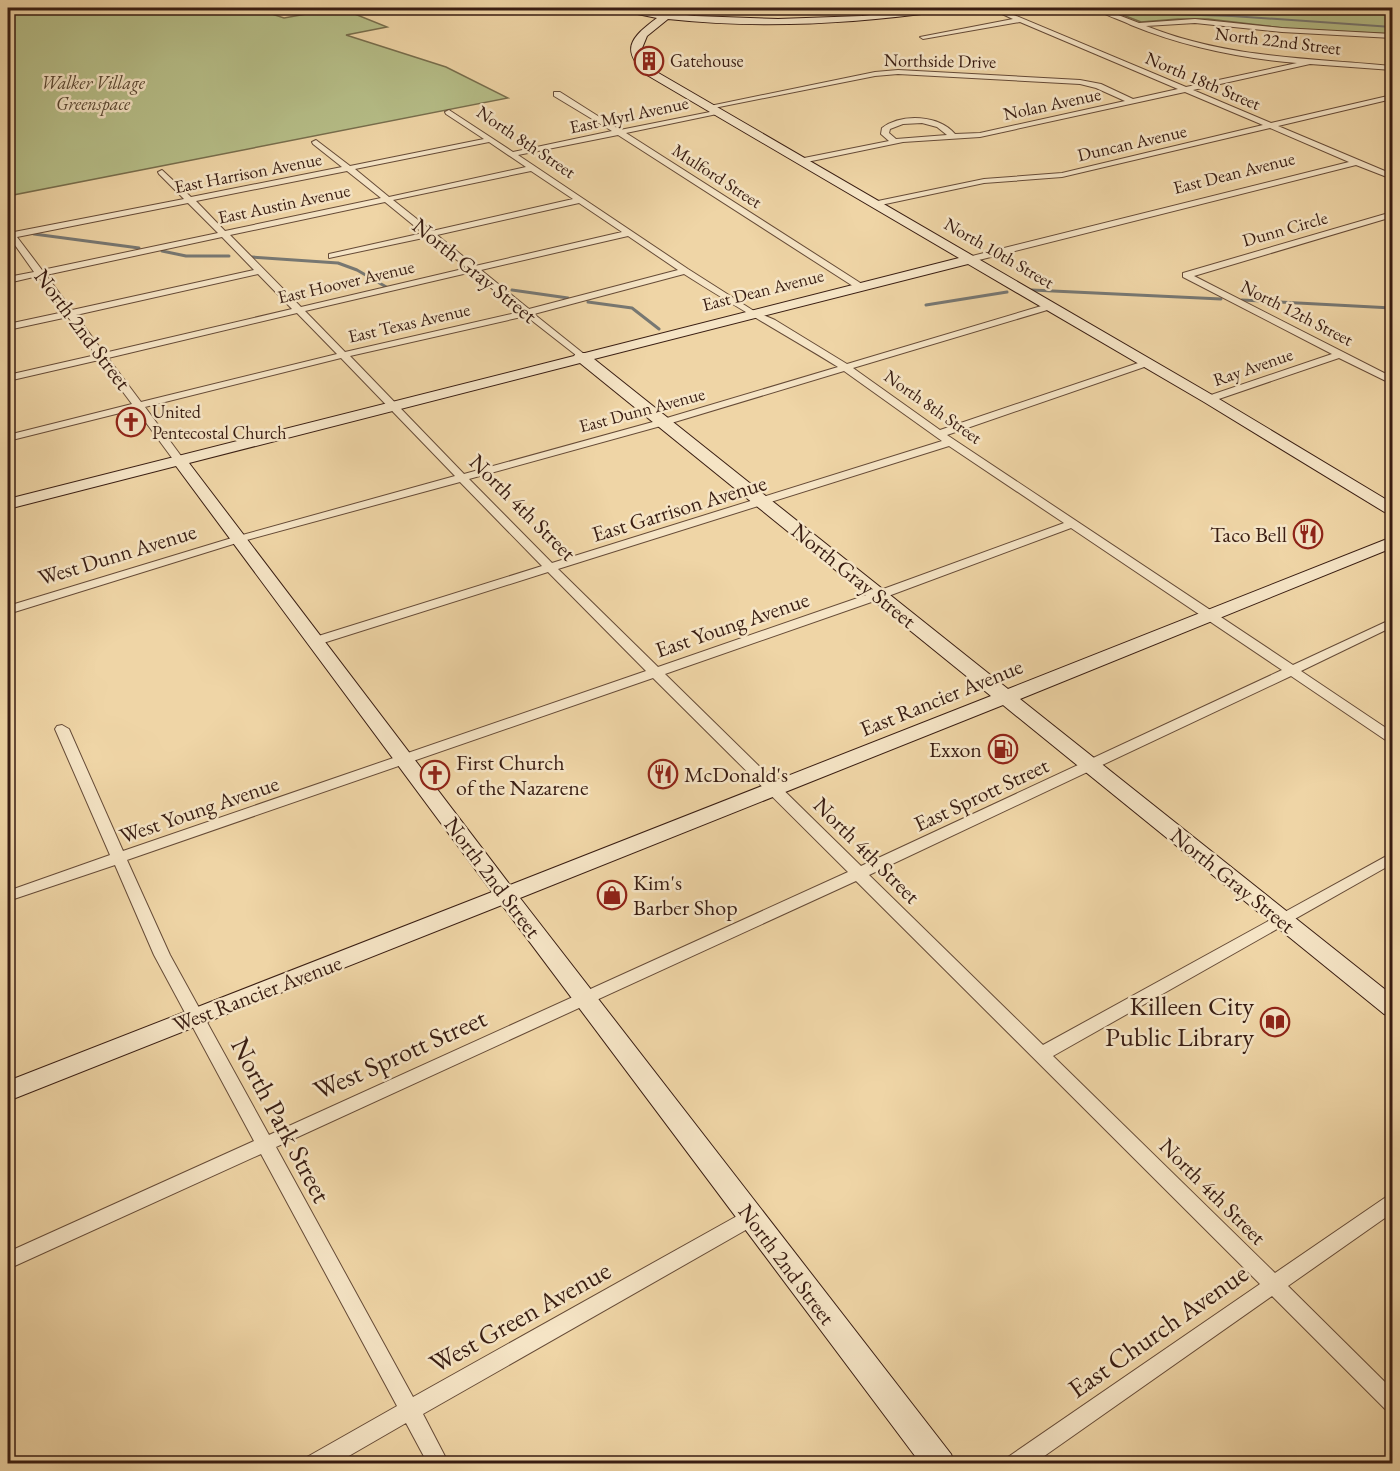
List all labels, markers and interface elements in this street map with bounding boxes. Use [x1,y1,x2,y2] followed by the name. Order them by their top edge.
[1214,21,1343,60] street label: North 22nd Street
[633,45,665,77] building icon: Gatehouse
[1142,46,1265,115] street label: North 18th Street
[884,48,996,73] street label: Northside Drive
[670,49,743,72] place label: Gatehouse
[41,71,146,116] park label: Walker Village Greenspace
[1001,82,1103,125] street label: Nolan Avenue
[567,91,690,138] street label: East Myrl Avenue
[472,100,580,183] street label: North 8th Street
[1075,119,1189,166] street label: Duncan Avenue
[668,138,767,213] street label: Mulford Street
[1171,146,1297,199] street label: East Dean Avenue
[172,147,324,198] street label: East Harrison Avenue
[216,178,352,229] street label: East Austin Avenue
[1240,205,1330,252] street label: Dunn Circle
[406,211,543,330] street label: North Gray Street
[940,212,1059,293] street label: North 10th Street
[275,255,417,308] street label: East Hoover Avenue
[28,263,138,396] street label: North 2nd Street
[700,263,826,316] street label: East Dean Avenue
[1237,274,1358,351] street label: North 12th Street
[346,297,472,348] street label: East Texas Avenue
[1210,342,1296,391] street label: Ray Avenue
[880,364,987,449] street label: North 8th Street
[576,382,707,437] street label: East Dunn Avenue
[152,400,287,444] place label: United Pentecostal Church
[115,406,147,438] church icon: United Pentecostal Church
[463,448,582,567] street label: North 4th Street
[588,468,770,549] street label: East Garrison Avenue
[785,516,922,635] street label: North Gray Street
[35,517,200,592] street label: West Dunn Avenue
[1292,518,1324,550] restaurant icon: Taco Bell
[1210,520,1287,549] place label: Taco Bell
[651,584,813,664] street label: East Young Avenue
[856,651,1027,743] street label: East Rancier Avenue
[987,733,1019,765] fuel station icon: Exxon
[929,735,982,764] place label: Exxon
[456,748,589,802] place label: First Church of the Nazarene
[909,751,1053,838] street label: East Sprott Street
[647,758,679,790] restaurant icon: McDonald's
[419,759,451,791] church icon: First Church of the Nazarene
[684,760,788,789] place label: McDonald's
[116,768,283,850] street label: West Young Avenue
[807,791,926,910] street label: North 4th Street
[438,811,548,944] street label: North 2nd Street
[1164,821,1301,940] street label: North Gray Street
[633,868,738,922] place label: Kim's Barber Shop
[596,879,628,911] shop icon: Kim's Barber Shop
[169,948,346,1039] street label: West Rancier Avenue
[1105,988,1254,1054] place label: Killeen City Public Library
[308,1000,492,1107] street label: West Sprott Street
[1259,1006,1291,1038] library icon: Killeen City Public Library
[223,1031,340,1209] street label: North Park Street
[1153,1132,1272,1251] street label: North 4th Street
[732,1198,842,1331] street label: North 2nd Street
[423,1252,616,1381] street label: West Green Avenue
[1061,1255,1255,1406] street label: East Church Avenue

